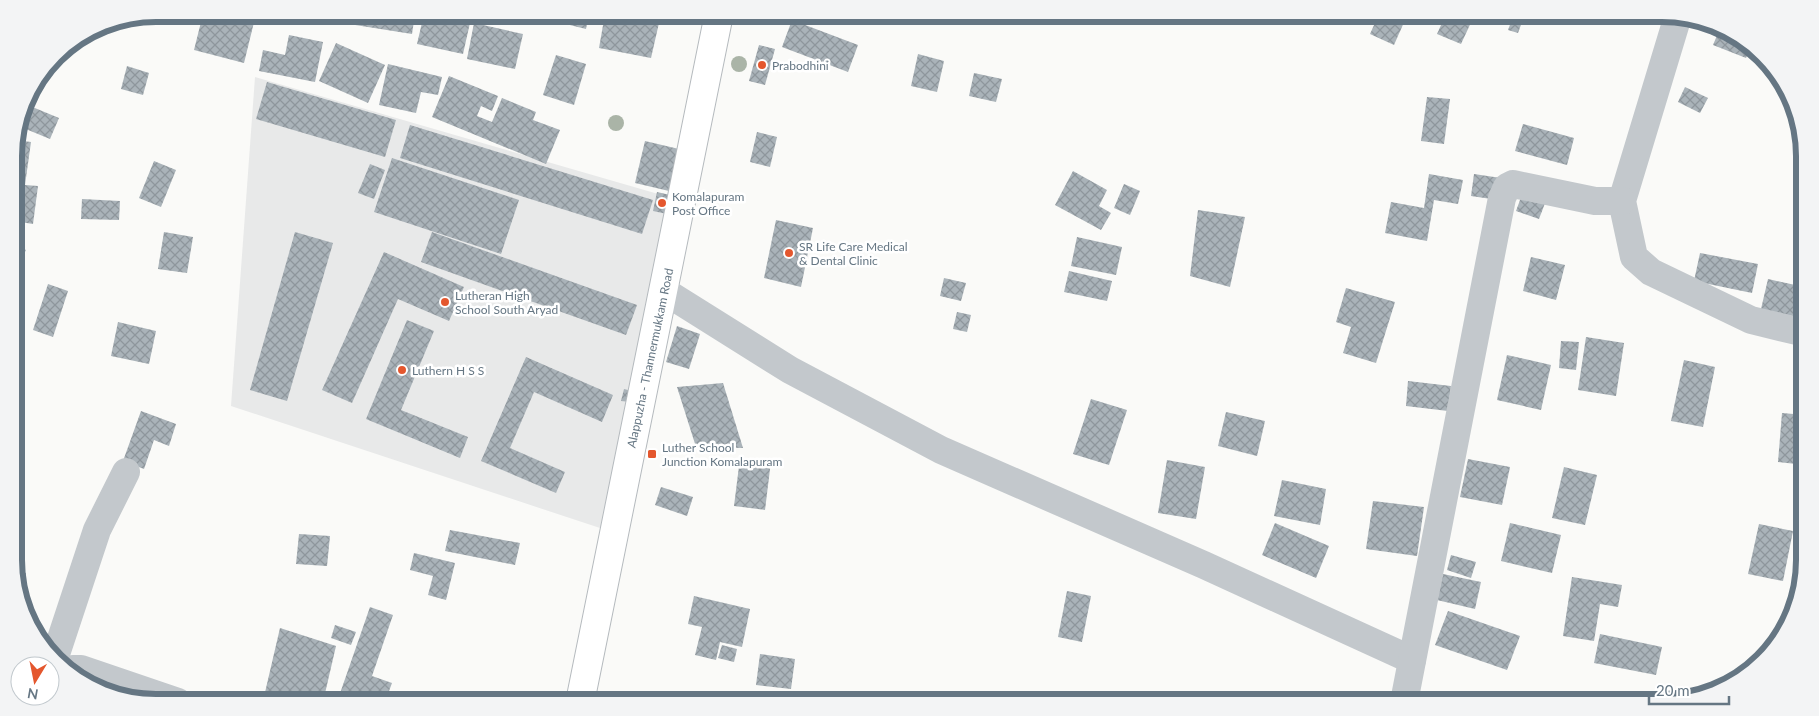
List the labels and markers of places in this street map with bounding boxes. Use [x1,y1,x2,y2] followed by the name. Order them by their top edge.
[772,58,829,73] place label: Prabodhini
[756,59,768,71] marker: Prabodhini
[672,189,745,218] place label: Komalapuram Post Office
[656,197,668,209] marker: Komalapuram Post Office
[799,239,908,268] place label: SR Life Care Medical & Dental Clinic
[783,247,795,259] marker: SR Life Care Medical & Dental Clinic
[455,288,558,317] place label: Lutheran High School South Aryad
[439,296,451,308] marker: Lutheran High School South Aryad
[412,363,484,378] place label: Luthern H S S
[396,364,408,376] marker: Luthern H S S
[662,440,783,469] place label: Luther School Junction Komalapuram
[646,448,658,460] marker: Luther School Junction Komalapuram

